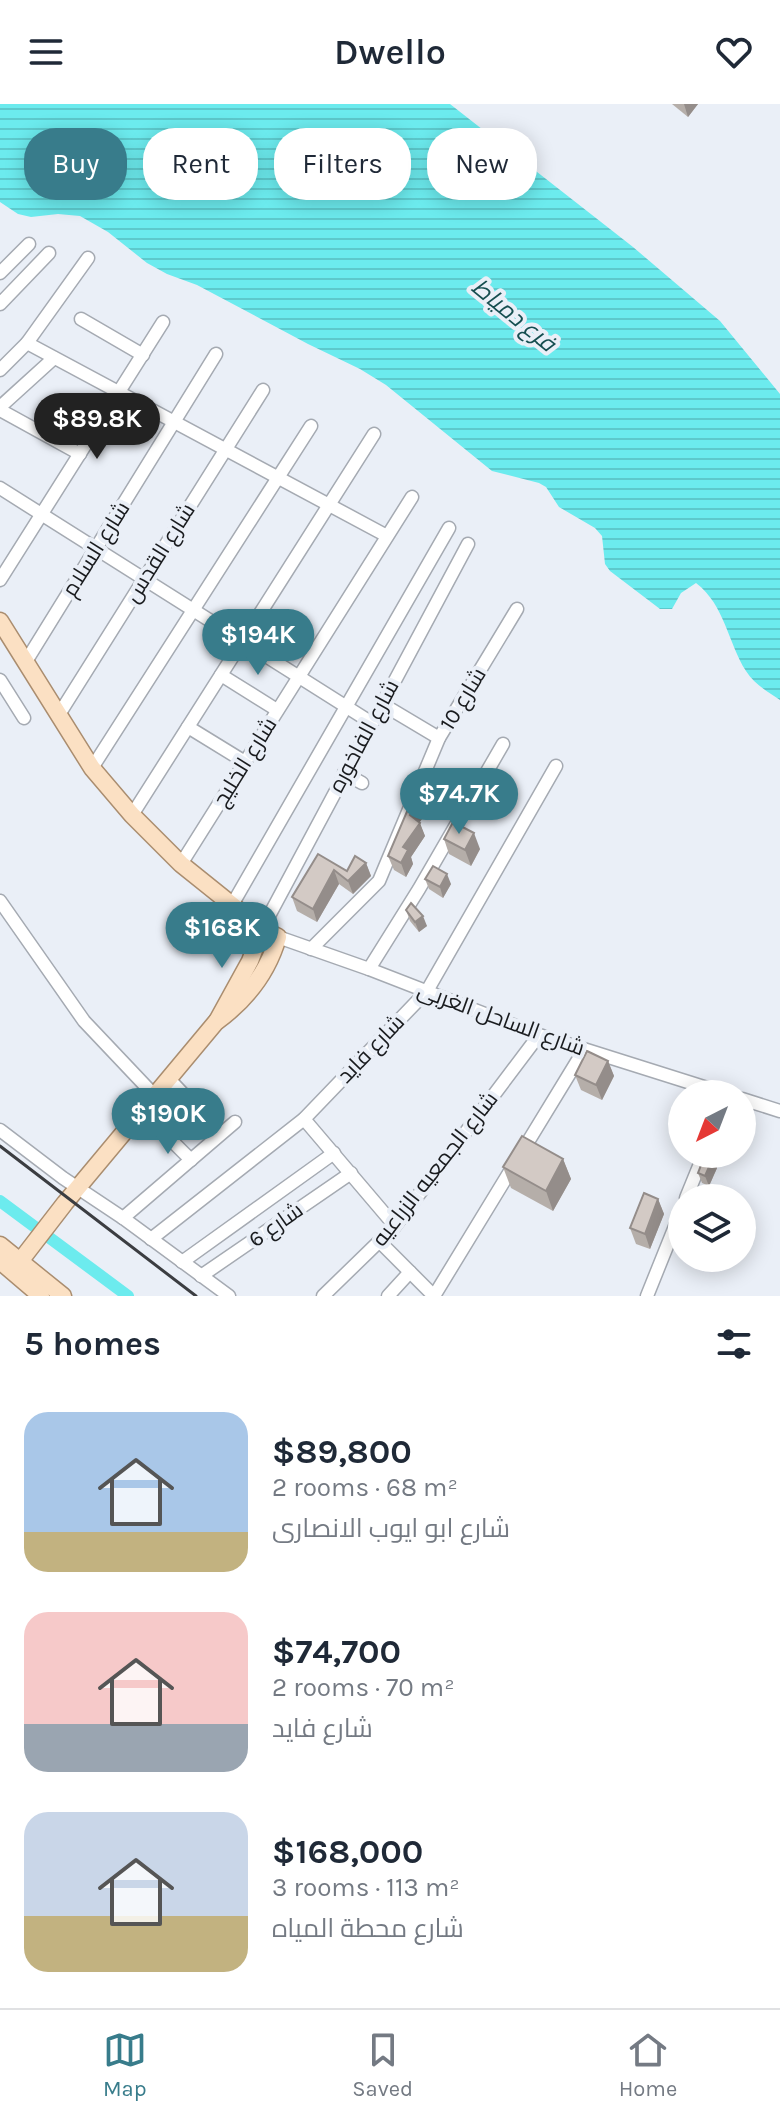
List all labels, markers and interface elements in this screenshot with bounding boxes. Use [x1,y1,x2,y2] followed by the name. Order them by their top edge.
[24,30,68,74] icon: menu
[712,30,756,74] icon: heart
[334,31,446,73] text: Dwello
[24,128,127,200] chip: Buy
[143,128,258,200] chip: Rent
[274,128,411,200] chip: Filters
[427,128,537,200] chip: New
[465,273,563,360] water label: فرع دمياط
[32,393,162,461] pin: $89.8K
[52,403,142,434] text: $89.8K
[57,497,137,602] street label: شارع السلام
[119,499,202,608] street label: شارع القدس
[202,609,314,677] pin: $194K
[220,619,296,650] text: $194K
[434,663,493,735] street label: شارع 10
[323,675,405,797] street label: شارع الفاخوره
[207,713,283,812] street label: شارع الخليج
[394,768,524,836] pin: $74.7K
[418,778,500,809] text: $74.7K
[166,902,278,970] pin: $168K
[184,912,260,943] text: $168K
[414,977,588,1062] street label: شارع الساحل الغربى
[332,1009,411,1089] street label: شارع فايد
[668,1080,756,1168] north arrow
[668,1080,756,1272] map controls
[367,1087,504,1252] street label: شارع الجمعيه الزراعيه
[112,1088,224,1156] pin: $190K
[130,1098,206,1129] text: $190K
[668,1184,756,1272] button: layers
[244,1197,309,1254] street label: شارع 6
[712,1322,756,1366] icon: filters
[24,1324,161,1364] text: 5 homes
[272,1432,412,1472] text: $89,800
[88,1444,184,1540] icon: home
[272,1472,458,1503] text: 2 rooms · 68 m²
[272,1513,510,1544] text: شارع ابو ايوب الانصارى
[272,1632,401,1672] text: $74,700
[88,1644,184,1740] icon: home
[272,1672,455,1703] text: 2 rooms · 70 m²
[272,1713,373,1744] text: شارع فايد
[272,1832,423,1872] text: $168,000
[88,1844,184,1940] icon: home
[272,1872,460,1903] text: 3 rooms · 113 m²
[272,1913,464,1944] text: شارع محطة المياه
[103,2028,147,2102] tab: Map
[352,2028,413,2102] tab: Saved
[619,2028,677,2102] tab: Home

